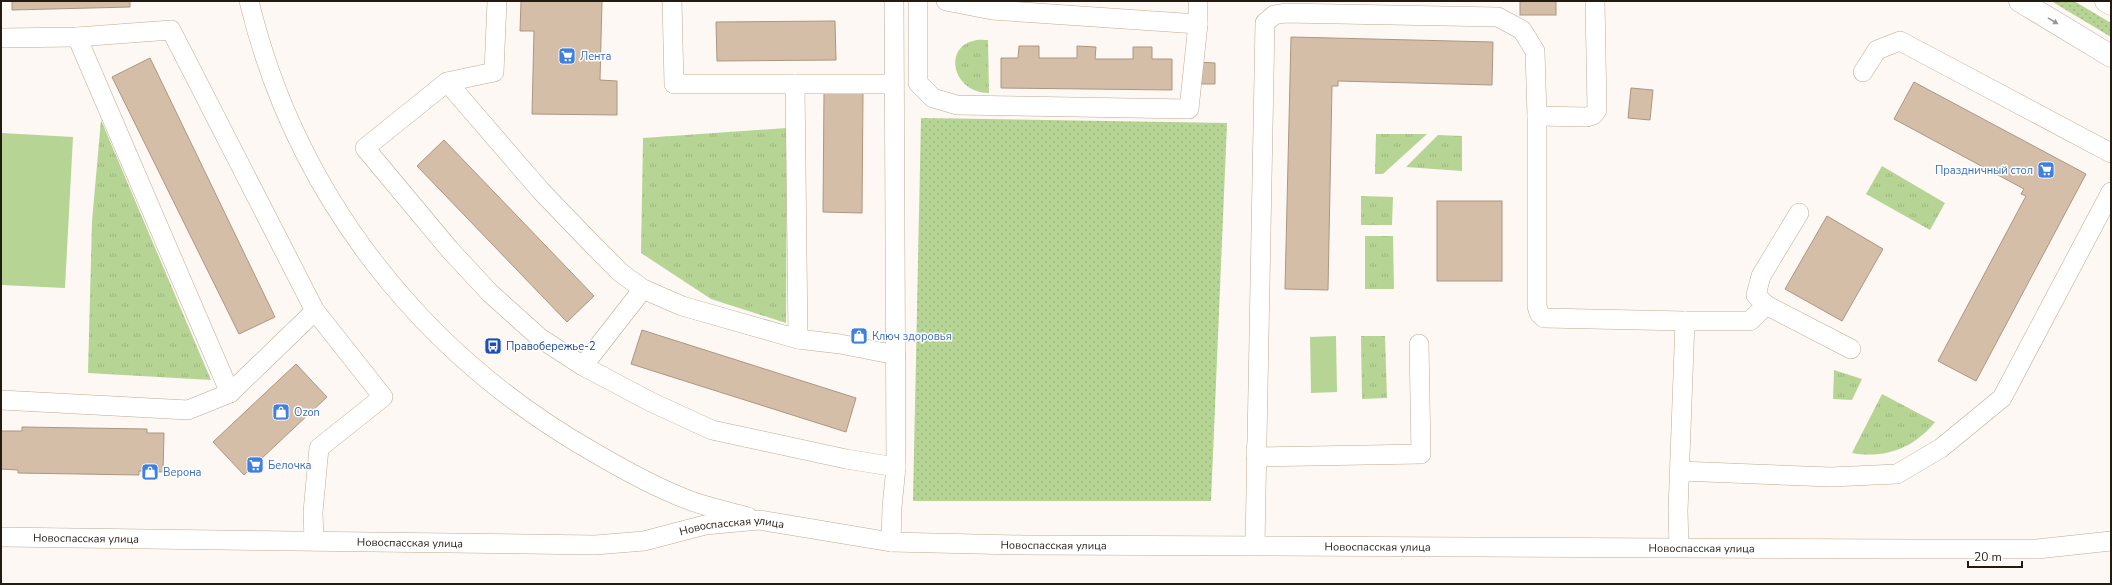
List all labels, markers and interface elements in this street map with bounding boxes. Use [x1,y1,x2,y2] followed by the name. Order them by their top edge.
[2047,18,2059,25] one-way arrow
[557,46,577,66] supermarket icon: Лента
[580,49,611,64] place label: Лента
[2036,160,2056,180] supermarket icon: Праздничный стол
[1935,163,2033,178] place label: Праздничный стол
[849,326,869,346] shop icon: Ключ здоровья
[872,329,952,344] place label: Ключ здоровья
[483,336,503,356] bus stop icon: Правобережье-2
[506,339,596,354] place label: Правобережье-2
[271,402,291,422] shop icon: Ozon
[294,405,320,420] place label: Ozon
[245,455,265,475] supermarket icon: Белочка
[268,458,312,473] place label: Белочка
[140,462,160,482] shop icon: Верона
[163,465,202,480] place label: Верона
[678,512,785,539] street label: Новоспасская улица
[33,530,139,546] street label: Новоспасская улица
[357,534,463,551] street label: Новоспасская улица
[1000,537,1107,553] street label: Новоспасская улица
[1325,539,1431,554] street label: Новоспасская улица
[1649,540,1755,556] street label: Новоспасская улица
[1968,543,2022,569] scale bar
[1974,549,2002,565] text: 20 m

